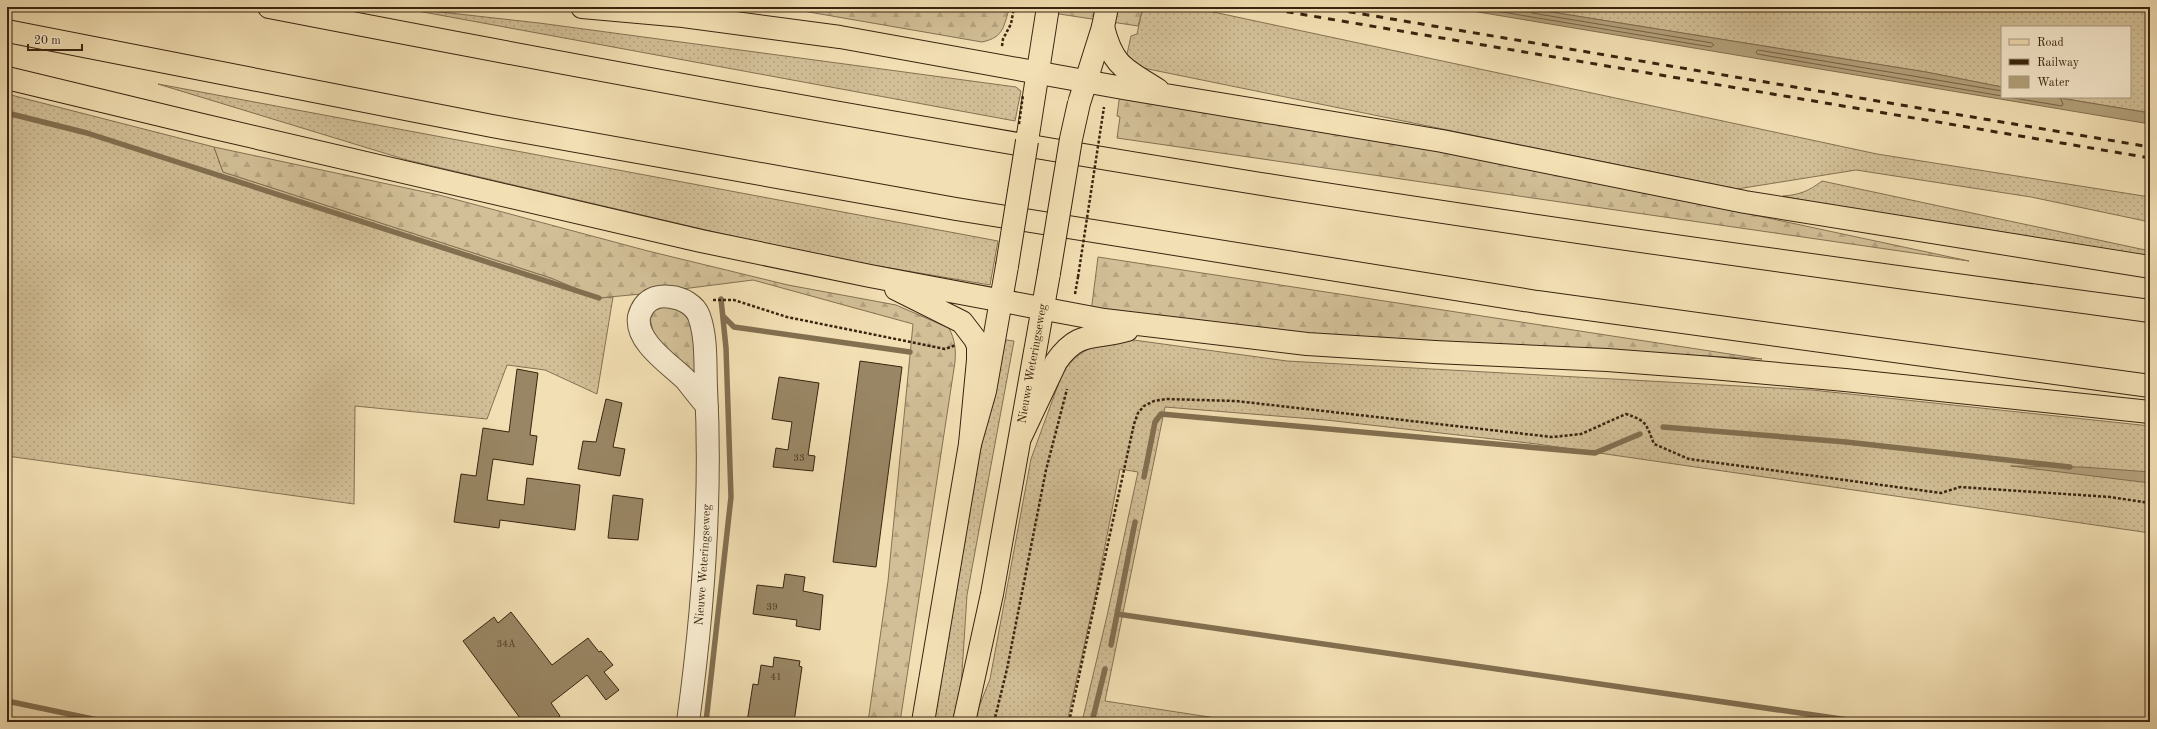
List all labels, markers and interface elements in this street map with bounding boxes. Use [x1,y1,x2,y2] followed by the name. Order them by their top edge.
[28,26,82,52] scale bar
[2001,26,2131,98] legend
[34,35,61,47] text: 20 m
[2037,37,2064,49] text: Road
[2037,57,2080,69] text: Railway
[2037,77,2070,89] text: Water
[1016,302,1050,425] street label: Nieuwe Weteringseweg
[793,453,805,463] house number: 33
[693,503,713,626] street label: Nieuwe Weteringseweg
[766,602,778,612] house number: 39
[496,639,516,649] house number: 34A
[770,672,782,682] house number: 41

